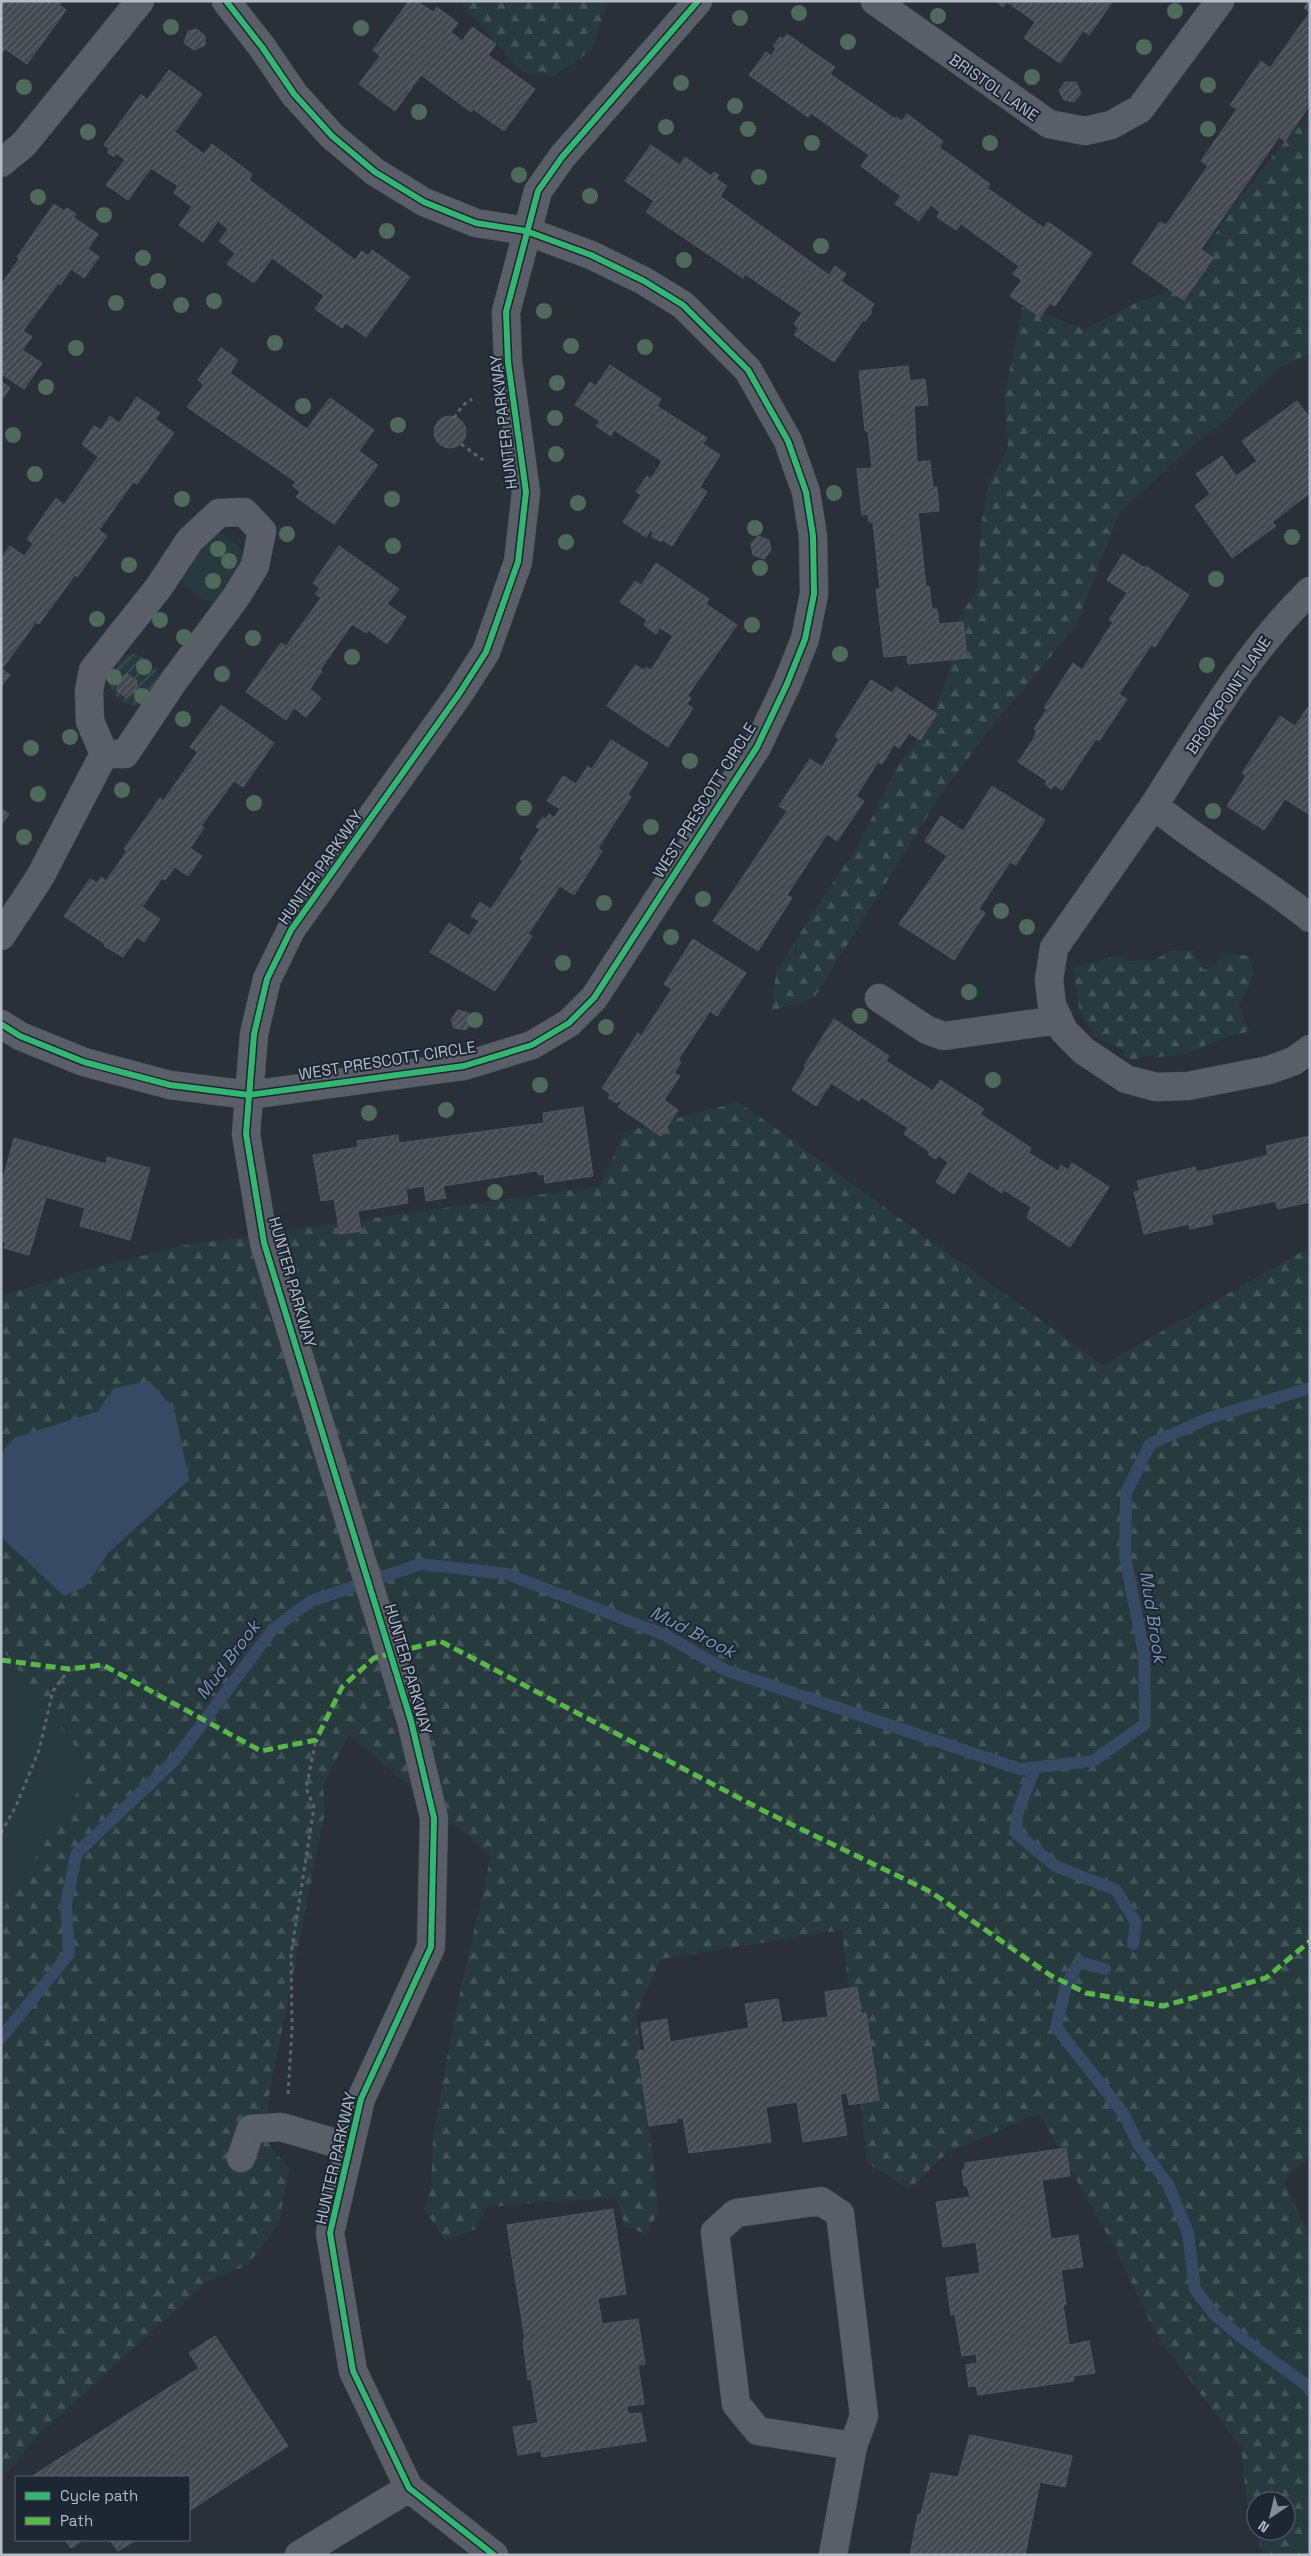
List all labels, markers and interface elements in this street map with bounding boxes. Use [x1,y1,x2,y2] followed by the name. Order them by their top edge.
[945,49,1043,126] street label: BRISTOL LANE
[485,353,522,490] street label: HUNTER PARKWAY
[1181,632,1276,758] street label: BROOKPOINT LANE
[648,719,761,882] street label: WEST PRESCOTT CIRCLE
[273,806,368,929] street label: HUNTER PARKWAY
[297,1036,477,1085] street label: WEST PRESCOTT CIRCLE
[264,1214,321,1350] street label: HUNTER PARKWAY
[1135,1569,1172,1667] water label: Mud Brook
[647,1600,742,1664] water label: Mud Brook
[380,1601,437,1737] street label: HUNTER PARKWAY
[190,1614,266,1704] water label: Mud Brook
[310,2090,361,2226] street label: HUNTER PARKWAY
[15,2476,190,2541] legend
[60,2486,138,2505] text: Cycle path
[1246,2491,1296,2541] north arrow
[60,2511,93,2530] text: Path
[1255,2517,1273,2537] text: N

